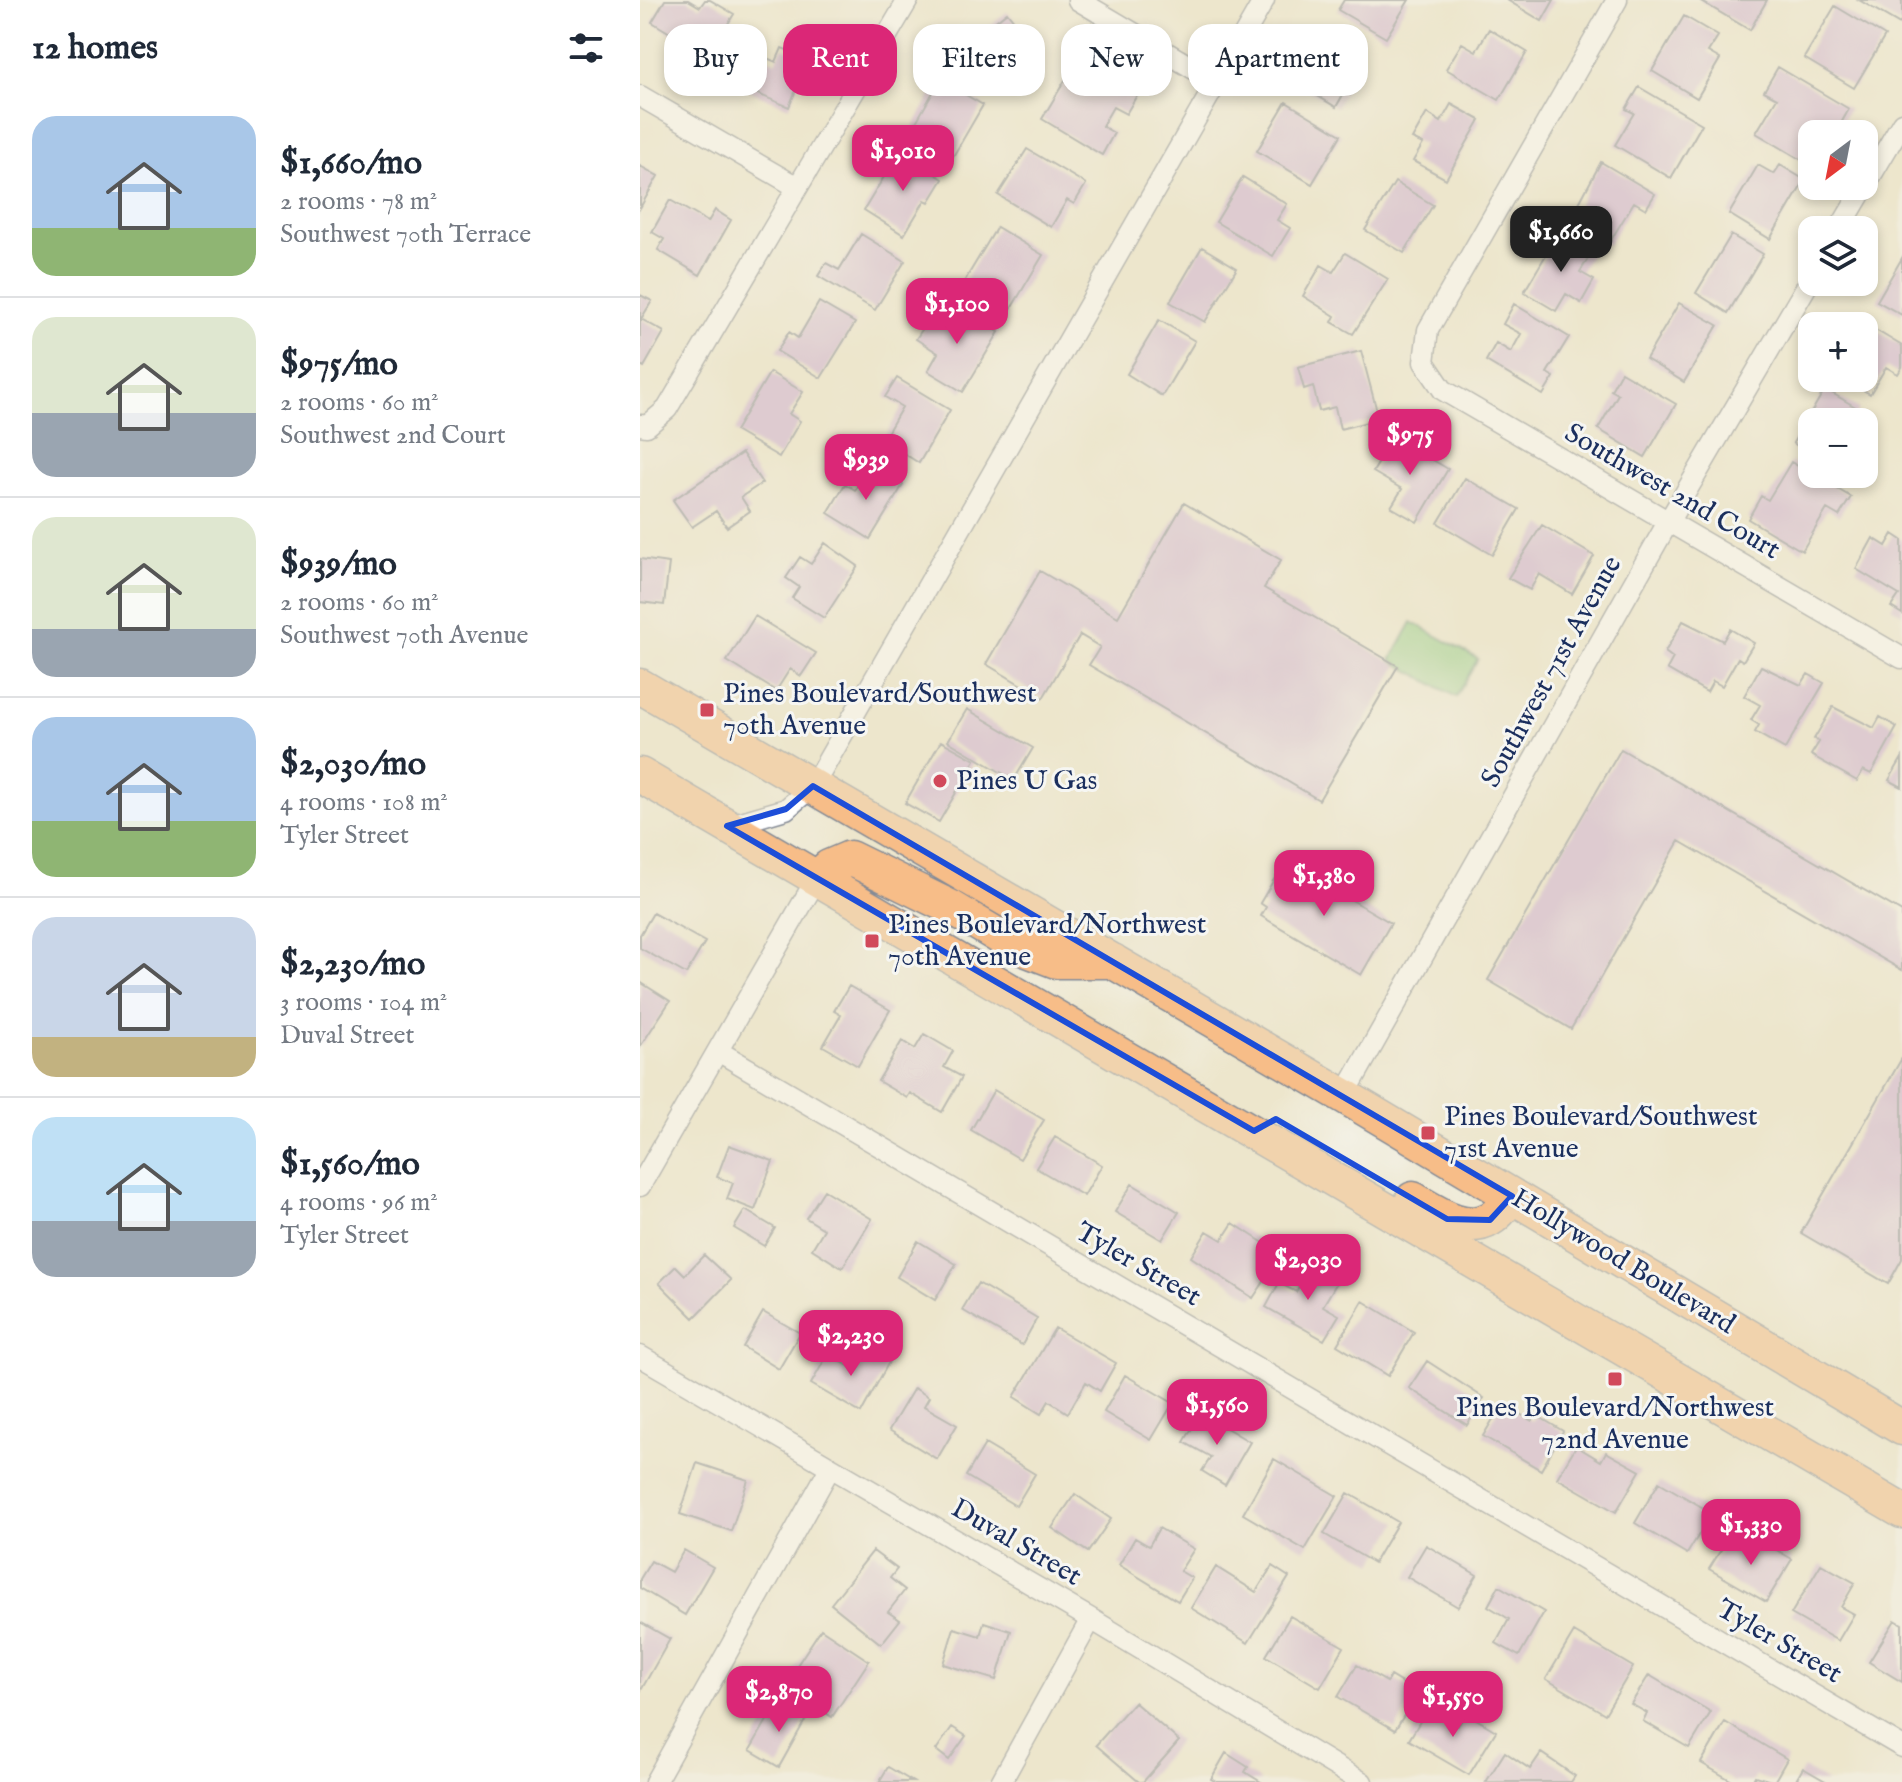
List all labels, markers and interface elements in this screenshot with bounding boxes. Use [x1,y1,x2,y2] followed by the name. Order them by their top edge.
[664,24,767,96] chip: Buy
[783,24,897,96] chip: Rent
[913,24,1045,96] chip: Filters
[1061,24,1172,96] chip: New
[1188,24,1368,96] chip: Apartment
[564,26,608,70] icon: filters
[32,27,158,70] text: 12 homes
[1798,120,1878,200] north arrow
[1798,120,1878,488] map controls
[838,125,968,193] pin: $1,010
[870,134,936,167] text: $1,010
[280,142,422,185] text: $1,660/mo
[96,148,192,244] icon: home
[280,185,437,218] text: 2 rooms · 78 m²
[1496,206,1626,274] pin: $1,660
[1528,215,1594,248] text: $1,660
[1798,216,1878,296] button: layers
[280,218,531,251] text: Southwest 70th Terrace
[892,278,1022,346] pin: $1,100
[924,287,990,320] text: $1,100
[1798,312,1878,392] button: +
[280,343,398,386] text: $975/mo
[96,349,192,445] icon: home
[280,386,439,419] text: 2 rooms · 60 m²
[1798,408,1878,488] button: −
[1363,409,1457,477] pin: $975
[1558,416,1786,568] street label: Southwest 2nd Court
[1386,418,1434,451] text: $975
[280,419,506,452] text: Southwest 2nd Court
[819,434,913,502] pin: $939
[843,443,889,476] text: $939
[280,543,397,586] text: $939/mo
[96,549,192,645] icon: home
[1474,550,1630,794] street label: Southwest 71st Avenue
[280,586,439,619] text: 2 rooms · 60 m²
[280,619,529,652] text: Southwest 70th Avenue
[723,677,1037,744] place label: Pines Boulevard/Southwest 70th Avenue
[698,701,716,719] marker: Pines Boulevard/Southwest 70th Avenue
[280,743,426,786] text: $2,030/mo
[96,749,192,845] icon: home
[956,764,1097,799] place label: Pines U Gas
[931,772,949,790] marker: Pines U Gas
[280,786,448,819] text: 4 rooms · 108 m²
[280,819,409,852] text: Tyler Street
[1259,850,1389,918] pin: $1,380
[1292,859,1356,892] text: $1,380
[888,908,1207,975] place label: Pines Boulevard/Northwest 70th Avenue
[863,932,881,950] marker: Pines Boulevard/Northwest 70th Avenue
[280,943,425,986] text: $2,230/mo
[96,949,192,1045] icon: home
[280,986,447,1019] text: 3 rooms · 104 m²
[280,1019,414,1052] text: Duval Street
[1444,1100,1758,1167] place label: Pines Boulevard/Southwest 71st Avenue
[1419,1124,1437,1142] marker: Pines Boulevard/Southwest 71st Avenue
[280,1143,420,1186] text: $1,560/mo
[96,1149,192,1245] icon: home
[1505,1181,1741,1343] street label: Hollywood Boulevard
[280,1186,438,1219] text: 4 rooms · 96 m²
[1069,1215,1207,1315] street label: Tyler Street
[280,1219,409,1252] text: Tyler Street
[1243,1234,1373,1302] pin: $2,030
[1274,1243,1342,1276] text: $2,030
[786,1310,916,1378] pin: $2,230
[817,1319,885,1352] text: $2,230
[1606,1370,1624,1388] marker: Pines Boulevard/Northwest 72nd Avenue
[1152,1379,1282,1447] pin: $1,560
[1185,1388,1249,1421] text: $1,560
[1456,1391,1775,1458] place label: Pines Boulevard/Northwest 72nd Avenue
[945,1492,1088,1595] street label: Duval Street
[1686,1499,1816,1567] pin: $1,330
[1719,1508,1783,1541] text: $1,330
[1710,1592,1848,1692] street label: Tyler Street
[714,1666,844,1734] pin: $2,870
[1388,1671,1518,1739] pin: $1,550
[745,1675,813,1708] text: $2,870
[1422,1680,1484,1713] text: $1,550

